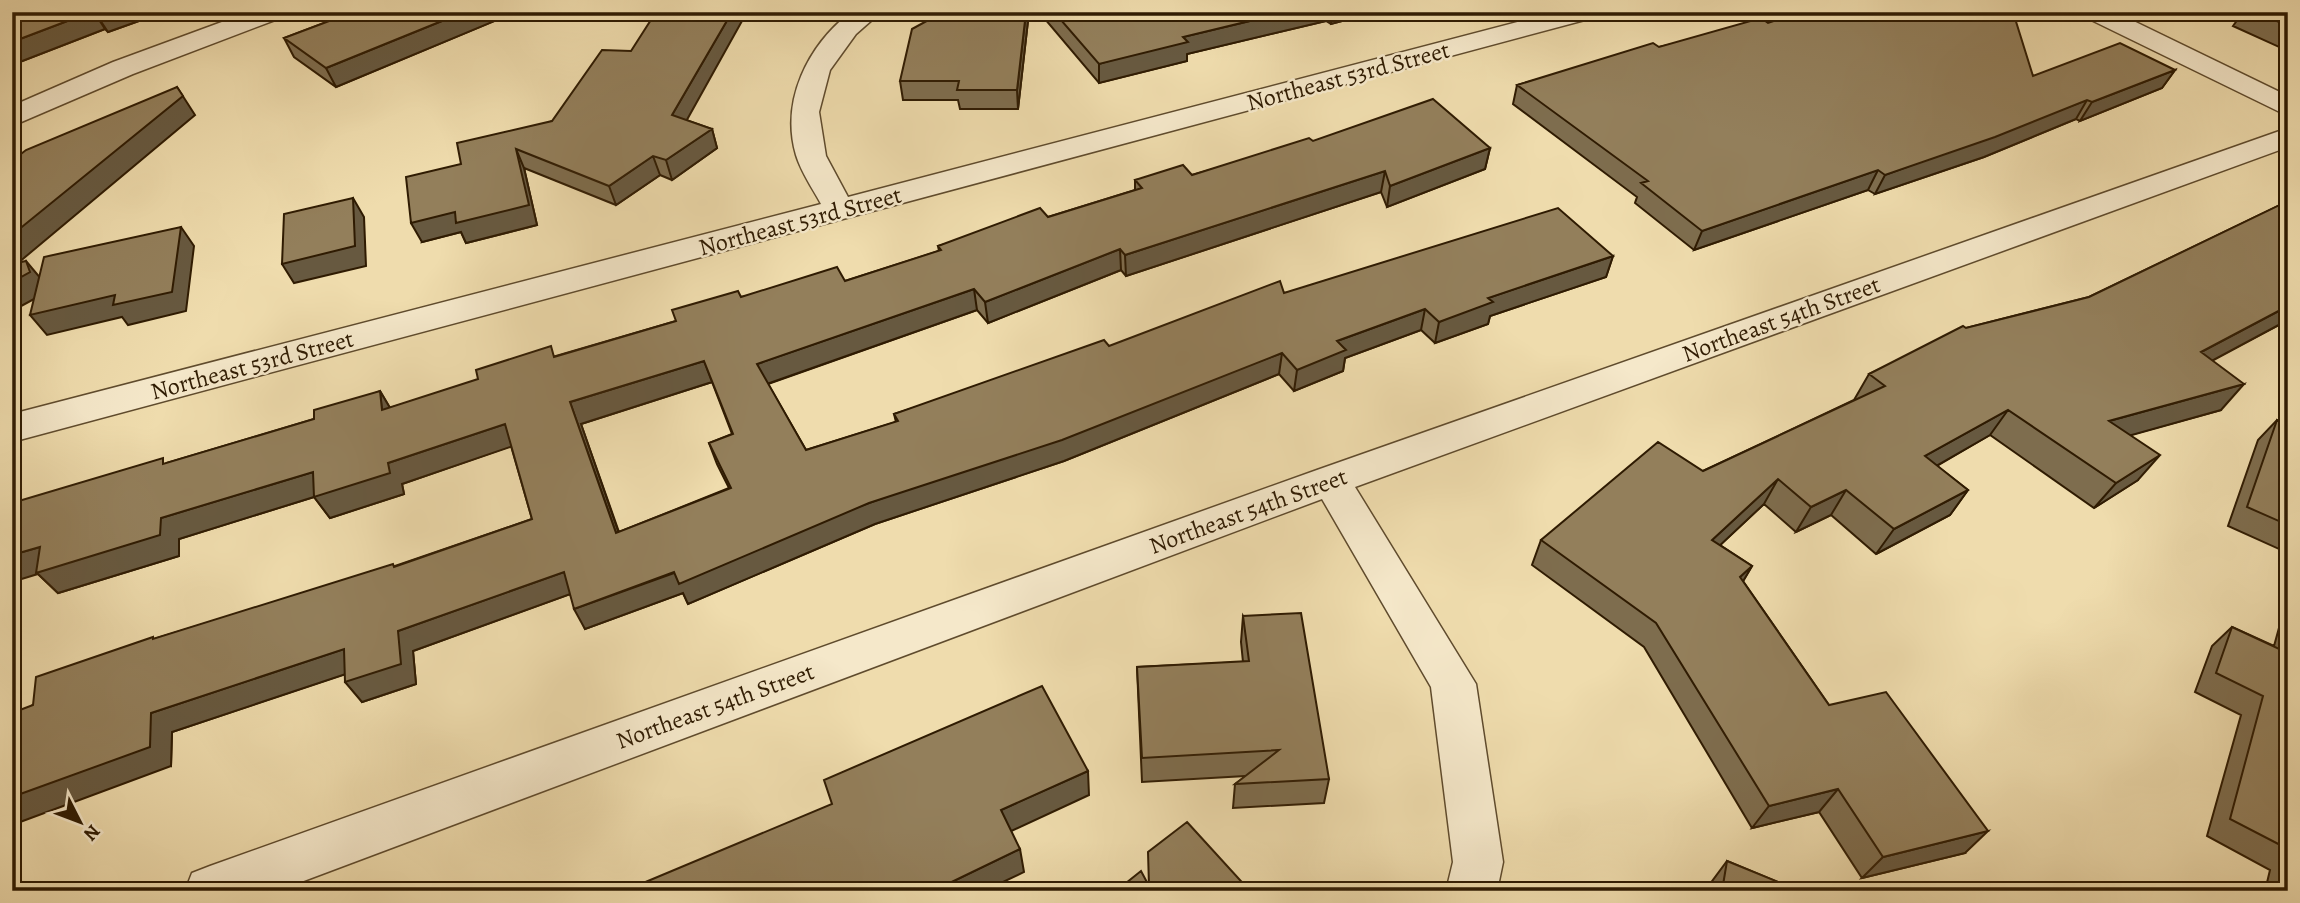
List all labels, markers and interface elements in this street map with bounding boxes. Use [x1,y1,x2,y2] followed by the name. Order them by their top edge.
[1243,34,1453,118] street label: Northeast 53rd Street
[695,179,905,263] street label: Northeast 53rd Street
[1678,268,1885,370] street label: Northeast 54th Street
[147,323,357,407] street label: Northeast 53rd Street
[1145,460,1352,562] street label: Northeast 54th Street
[612,655,819,757] street label: Northeast 54th Street
[46,788,116,858] north arrow
[77,819,106,847] text: N

